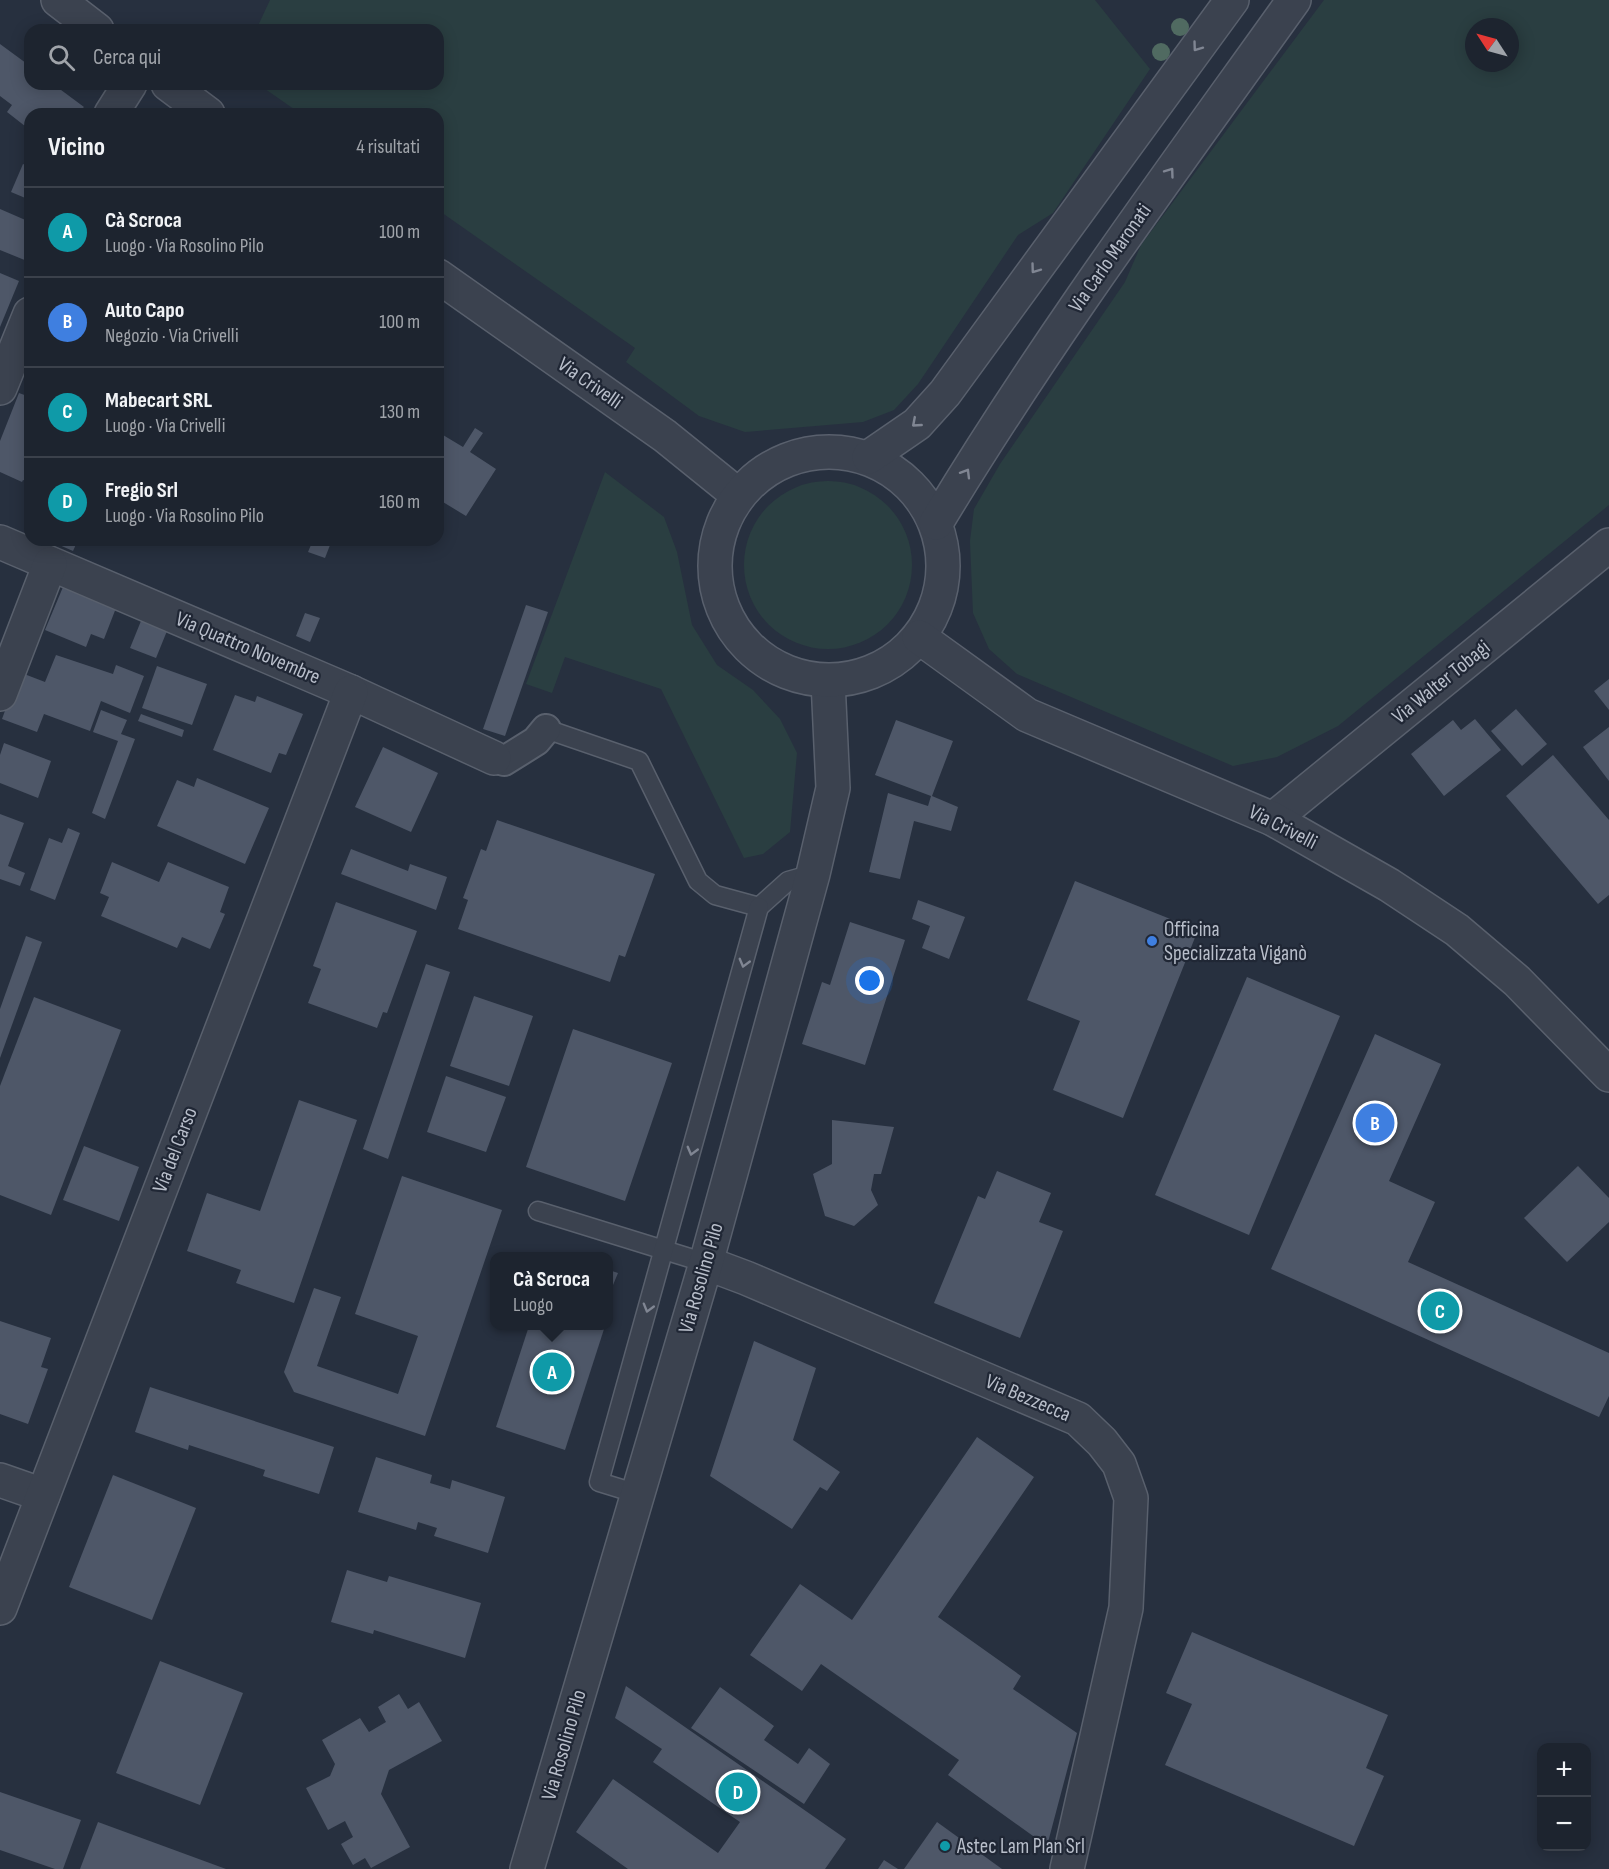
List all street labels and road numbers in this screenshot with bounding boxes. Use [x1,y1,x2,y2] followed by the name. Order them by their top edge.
[1063,199,1157,317] street label: Via Carlo Maronati
[553,352,627,414] street label: Via Crivelli
[172,606,324,690] street label: Via Quattro Novembre
[1387,635,1495,729] street label: Via Walter Tobagi
[1245,799,1321,855] street label: Via Crivelli
[147,1104,203,1196] street label: Via del Carso
[673,1220,729,1336] street label: Via Rosolino Pilo
[982,1369,1074,1427] street label: Via Bezzecca
[536,1687,592,1803] street label: Via Rosolino Pilo

